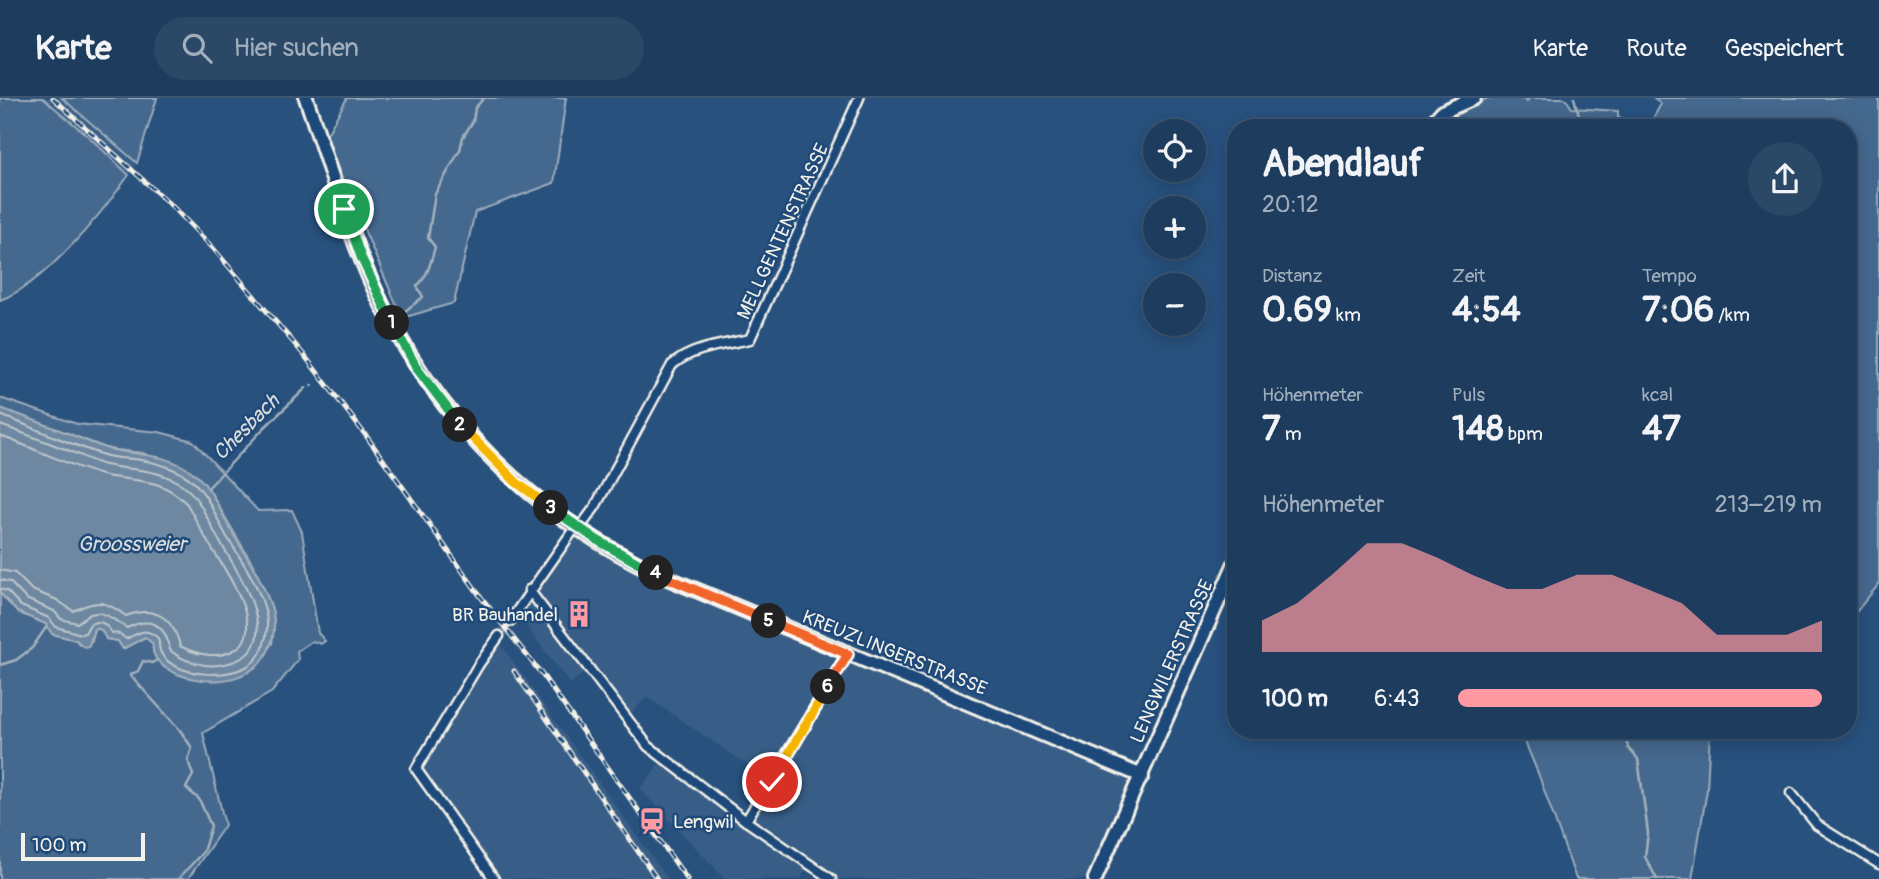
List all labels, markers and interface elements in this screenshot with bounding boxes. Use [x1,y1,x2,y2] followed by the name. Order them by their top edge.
[154,17,644,80] search box
[35,28,112,69] text: Karte
[178,29,216,67] icon: search
[234,32,359,64] text: Hier suchen
[1532,34,1588,63] text: Karte
[1626,34,1687,63] text: Route
[1725,34,1844,63] text: Gespeichert
[1143,119,1206,336] map controls
[1143,119,1206,182] button: locate
[732,140,834,323] street label: MELLGENTENSTRASSE
[1262,140,1424,188] text: Abendlauf
[1748,142,1822,216] button: share
[314,179,374,239] pin
[325,190,363,228] icon: arrive
[1262,190,1319,219] text: 20:12
[1143,196,1206,259] button: +
[1262,264,1322,288] text: Distanz
[1452,264,1485,288] text: Zeit
[1642,264,1697,288] text: Tempo
[1143,273,1206,336] button: −
[1262,288,1332,332] text: 0.69
[1452,288,1521,332] text: 4:54
[1642,288,1714,332] text: 7:06
[1332,303,1361,327] text: km
[1714,303,1750,327] text: /km
[374,306,410,341] pin: 1
[388,310,395,334] text: 1
[1262,383,1363,407] text: Höhenmeter
[1452,383,1485,407] text: Puls
[1642,383,1673,407] text: kcal
[207,388,286,466] water label: Chesbach
[1262,407,1281,451] text: 7
[1452,407,1504,451] text: 148
[1642,407,1681,451] text: 47
[442,408,477,442] pin: 2
[454,412,465,436] text: 2
[1281,422,1302,446] text: m
[1504,422,1543,446] text: bpm
[534,490,568,526] pin: 3
[1262,490,1384,519] text: Höhenmeter
[1715,490,1822,519] text: 213–219 m
[545,495,556,519] text: 3
[78,531,189,558] water label: Groossweier
[638,556,674,590] pin: 4
[650,560,661,584] text: 4
[1125,576,1219,747] street label: LENGWILERSTRASSE
[564,599,594,629] building icon: BR Bauhandel
[452,603,558,627] place label: BR Bauhandel
[752,603,786,638] pin: 5
[799,605,991,701] street label: KREUZLINGERSTRASSE
[763,608,774,632] text: 5
[810,670,846,704] pin: 6
[822,674,833,698] text: 6
[1262,684,1328,713] text: 100 m
[1374,684,1420,713] text: 6:43
[742,752,802,812] pin
[753,763,791,801] icon: check
[637,806,667,836] station icon: Lengwil
[673,810,734,834] place label: Lengwil
[21,830,145,862] scale bar
[32,833,86,857] text: 100 m

